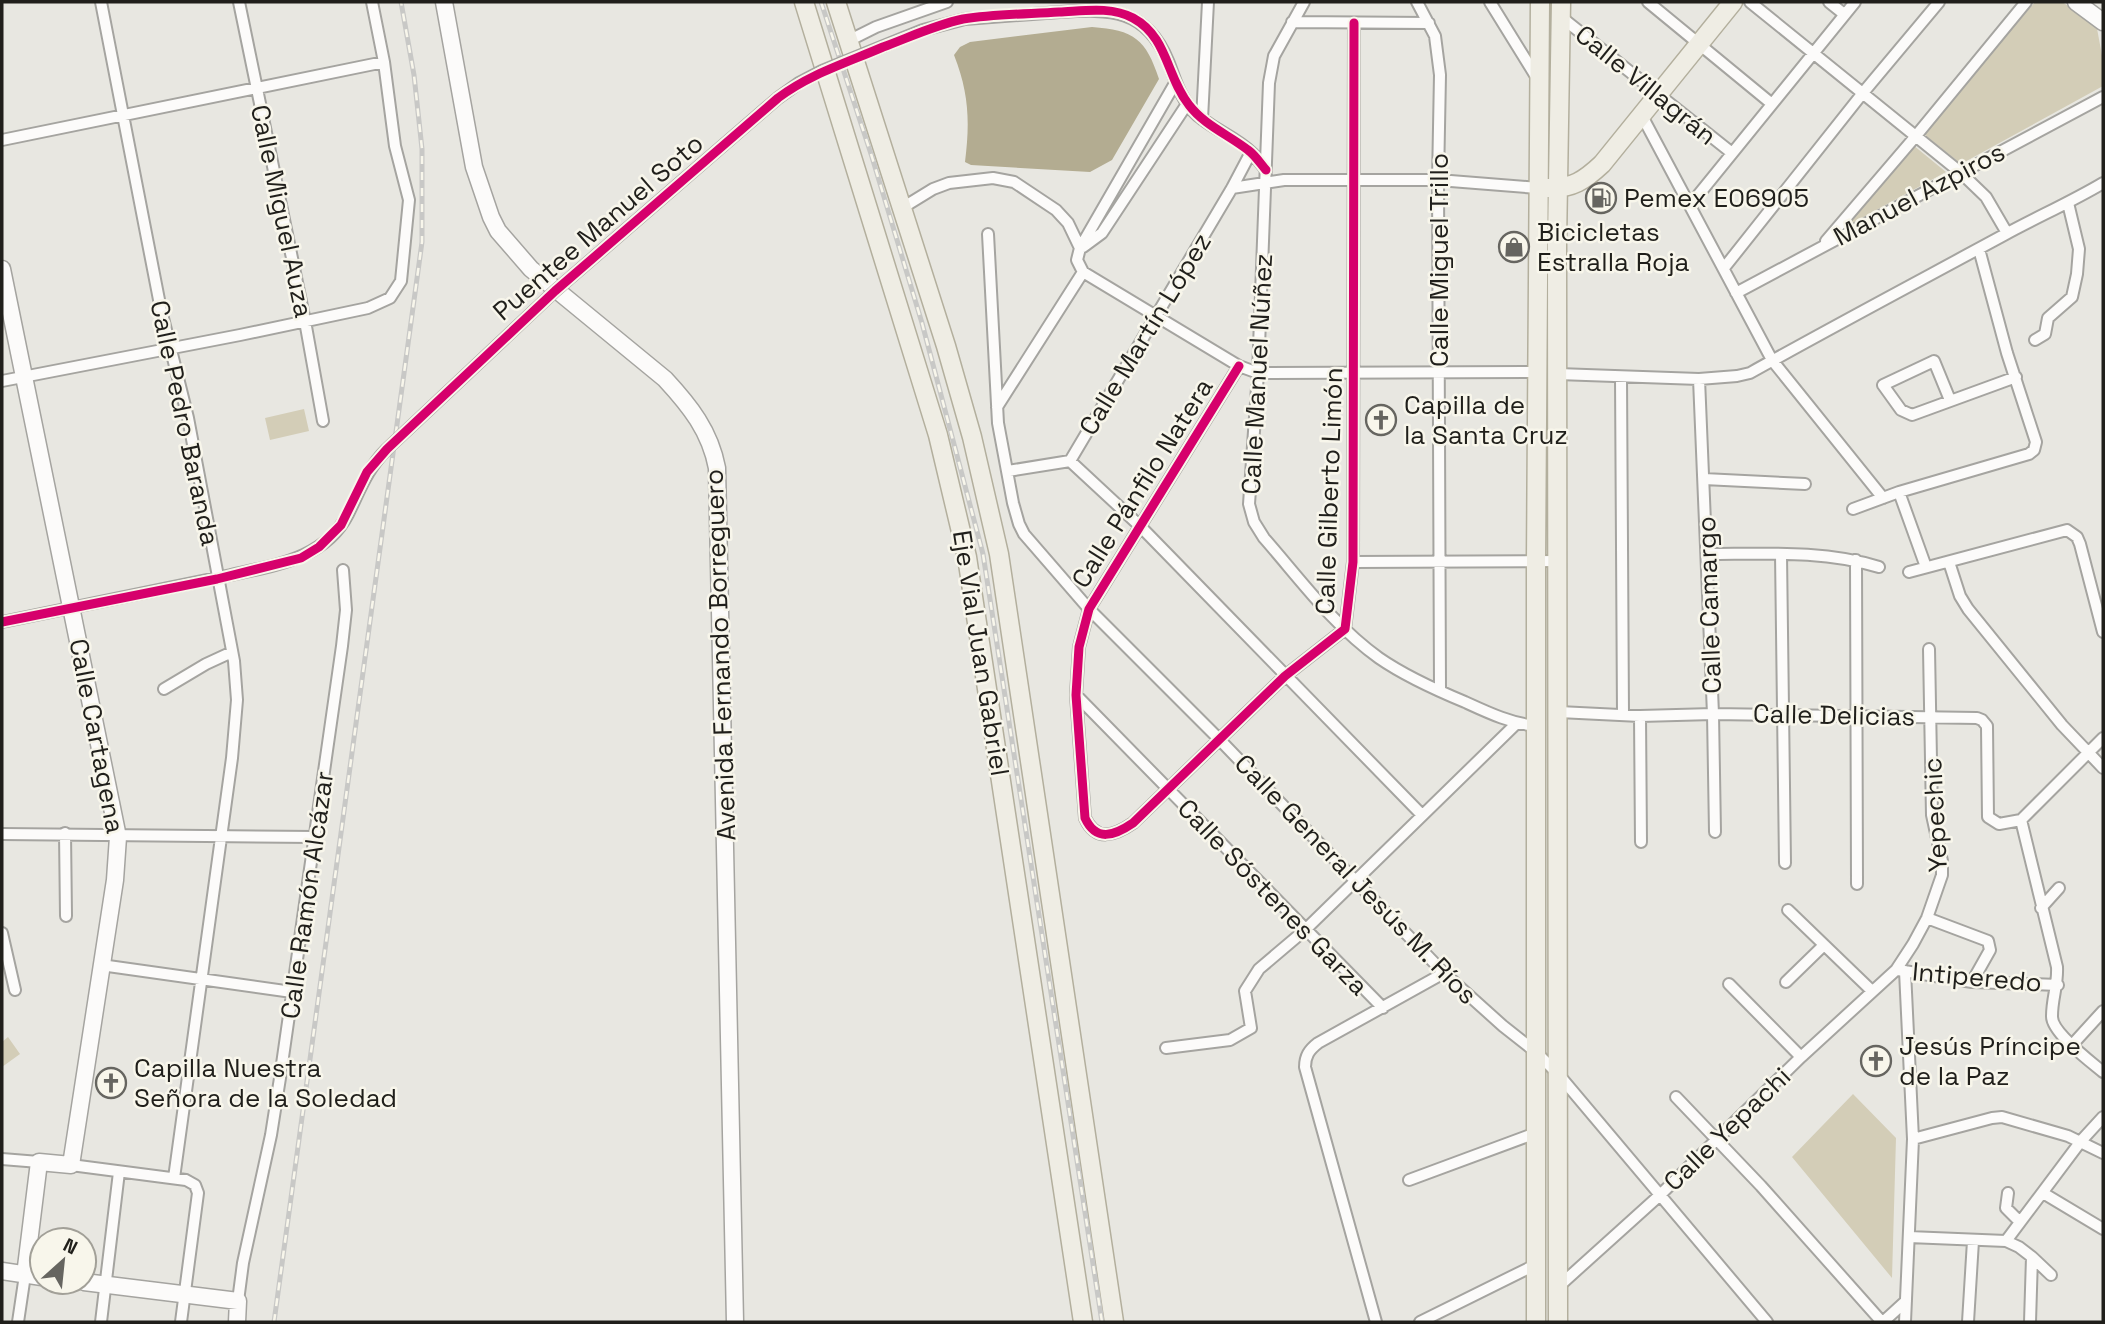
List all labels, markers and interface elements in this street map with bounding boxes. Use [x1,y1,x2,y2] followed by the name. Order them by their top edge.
[1568,17,1724,153] street label: Calle Villagrán
[243,101,321,321] street label: Calle Miguel Auza
[486,126,710,328] street label: Puentee Manuel Soto
[1827,135,2011,253] street label: Manuel Azpiros
[1422,153,1456,367] street label: Calle Miguel Trillo
[1584,181,1618,215] fuel station icon: Pemex E06905
[1624,181,1809,215] place label: Pemex E06905
[1537,215,1690,279] place label: Bicicletas Estralla Roja
[1071,227,1219,441] street label: Calle Martín López
[1497,230,1531,264] shop icon: Bicicletas Estralla Roja
[1234,252,1280,496] street label: Calle Manuel Núñez
[142,297,228,549] street label: Calle Pedro Baranda
[1308,367,1350,615] street label: Calle Gilberto Limón
[1064,372,1220,594] street label: Calle Pánfilo Natera
[1404,388,1568,452] place label: Capilla de la Santa Cruz
[1364,403,1398,437] church icon: Capilla de la Santa Cruz
[697,468,743,842] street label: Avenida Fernando Borreguero
[1689,516,1729,694] street label: Calle Camargo
[945,528,1017,778] street label: Eje Vial Juan Gabriel
[61,636,133,836] street label: Calle Cartagena
[1753,697,1915,733] street label: Calle Delicias
[1227,747,1485,1011] street label: Calle General Jesús M. Ríos
[1915,757,1955,873] street label: Yepechic
[273,769,341,1021] street label: Calle Ramón Alcázar
[1170,791,1376,1003] street label: Calle Sóstenes Garza
[1911,954,2043,1000] street label: Intiperedo
[1899,1029,2081,1093] place label: Jesús Príncipe de la Paz
[1859,1044,1893,1078] church icon: Jesús Príncipe de la Paz
[134,1051,397,1115] place label: Capilla Nuestra Señora de la Soledad
[1656,1060,1798,1198] street label: Calle Yepachi
[94,1066,128,1100] church icon: Capilla Nuestra Señora de la Soledad
[28,1226,98,1296] north arrow
[59,1232,82,1260] text: N

